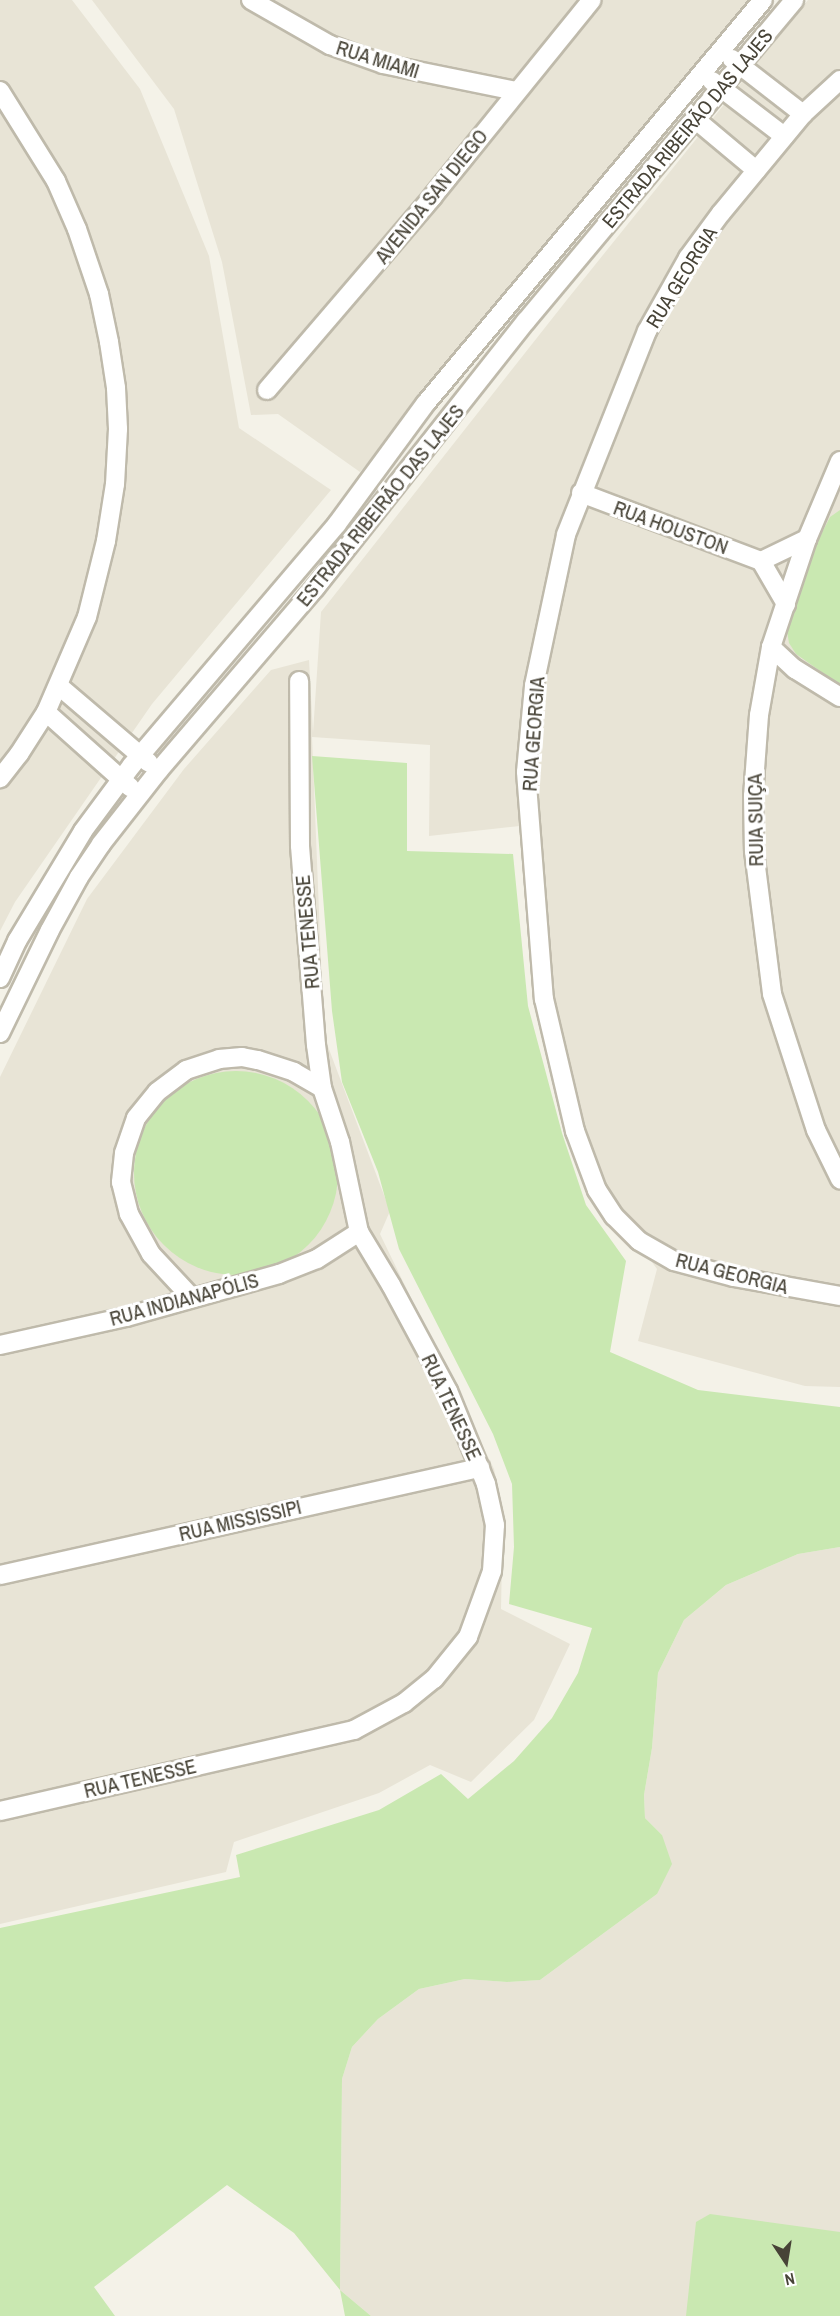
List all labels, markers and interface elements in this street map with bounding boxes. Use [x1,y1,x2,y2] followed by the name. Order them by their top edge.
[596,23,778,233] street label: ESTRADA RIBEIRÃO DAS LAJES
[333,35,423,83] street label: RUA MIAMI
[369,124,493,268] street label: AVENIDA SAN DIEGO
[640,222,722,332] street label: RUA GEORGIA
[291,399,469,611] street label: ESTRADA RIBEIRÃO DAS LAJES
[610,495,732,559] street label: RUA HOUSTON
[517,675,549,793] street label: RUA GEORGIA
[742,773,768,867] street label: RUIA SUIÇA
[290,873,324,991] street label: RUA TENESSE
[673,1247,791,1299] street label: RUA GEORGIA
[107,1267,261,1331] street label: RUA INDIANAPÓLIS
[417,1349,487,1465] street label: RUA TENESSE
[176,1494,304,1546] street label: RUA MISSISSIPI
[81,1753,199,1803] street label: RUA TENESSE
[756,2232,816,2292] north arrow
[783,2268,797,2291] text: N

